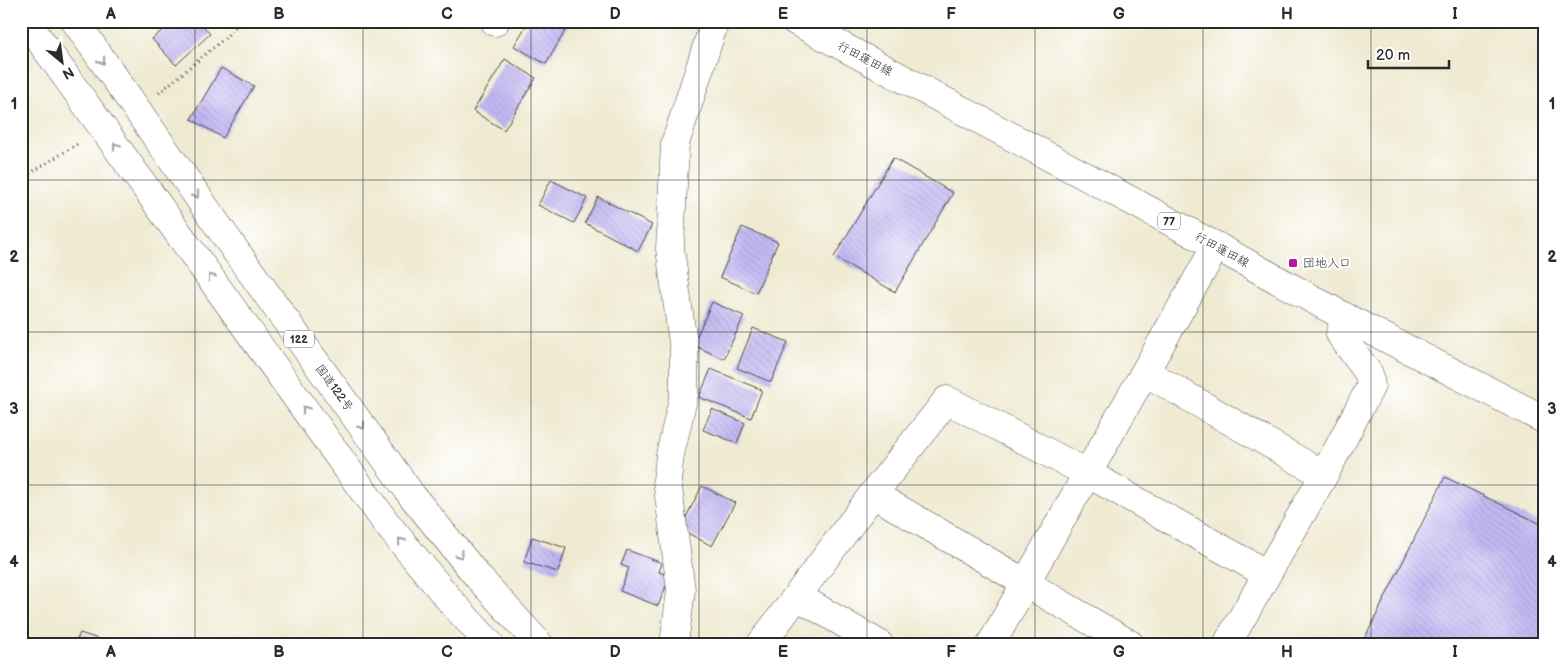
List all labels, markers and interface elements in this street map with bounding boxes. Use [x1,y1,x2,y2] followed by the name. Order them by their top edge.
[105,5,116,24] text: A
[273,5,285,24] text: B
[441,5,453,24] text: C
[609,5,621,24] text: D
[778,5,788,24] text: E
[946,5,956,24] text: F
[1113,5,1125,24] text: G
[1281,5,1293,24] text: H
[1452,5,1458,24] text: I
[38,38,88,88] north arrow
[835,38,895,80] street label: 行田蓮田線
[1368,38,1450,70] scale bar
[1376,46,1410,65] text: 20 m
[96,56,106,65] one-way arrow
[59,63,77,83] text: N
[11,95,17,114] text: 1
[1549,95,1555,114] text: 1
[112,142,122,151] one-way arrow
[190,189,199,199] one-way arrow
[1158,212,1180,230] road number: 77
[1192,229,1252,271] street label: 行田蓮田線
[9,248,19,267] text: 2
[1547,248,1557,267] text: 2
[1303,256,1351,271] place label: 団地入口
[1287,257,1299,269] marker: 団地入口
[208,273,217,283] one-way arrow
[284,330,314,348] road number: 122
[312,361,356,415] street label: 国道122号
[9,400,19,419] text: 3
[1547,400,1557,419] text: 3
[302,406,311,415] one-way arrow
[356,420,365,430] one-way arrow
[398,538,407,547] one-way arrow
[455,549,463,558] one-way arrow
[9,553,19,572] text: 4
[1547,553,1557,572] text: 4
[105,643,116,662] text: A
[273,643,285,662] text: B
[441,643,453,662] text: C
[609,643,621,662] text: D
[778,643,788,662] text: E
[946,643,956,662] text: F
[1113,643,1125,662] text: G
[1281,643,1293,662] text: H
[1452,643,1458,662] text: I

